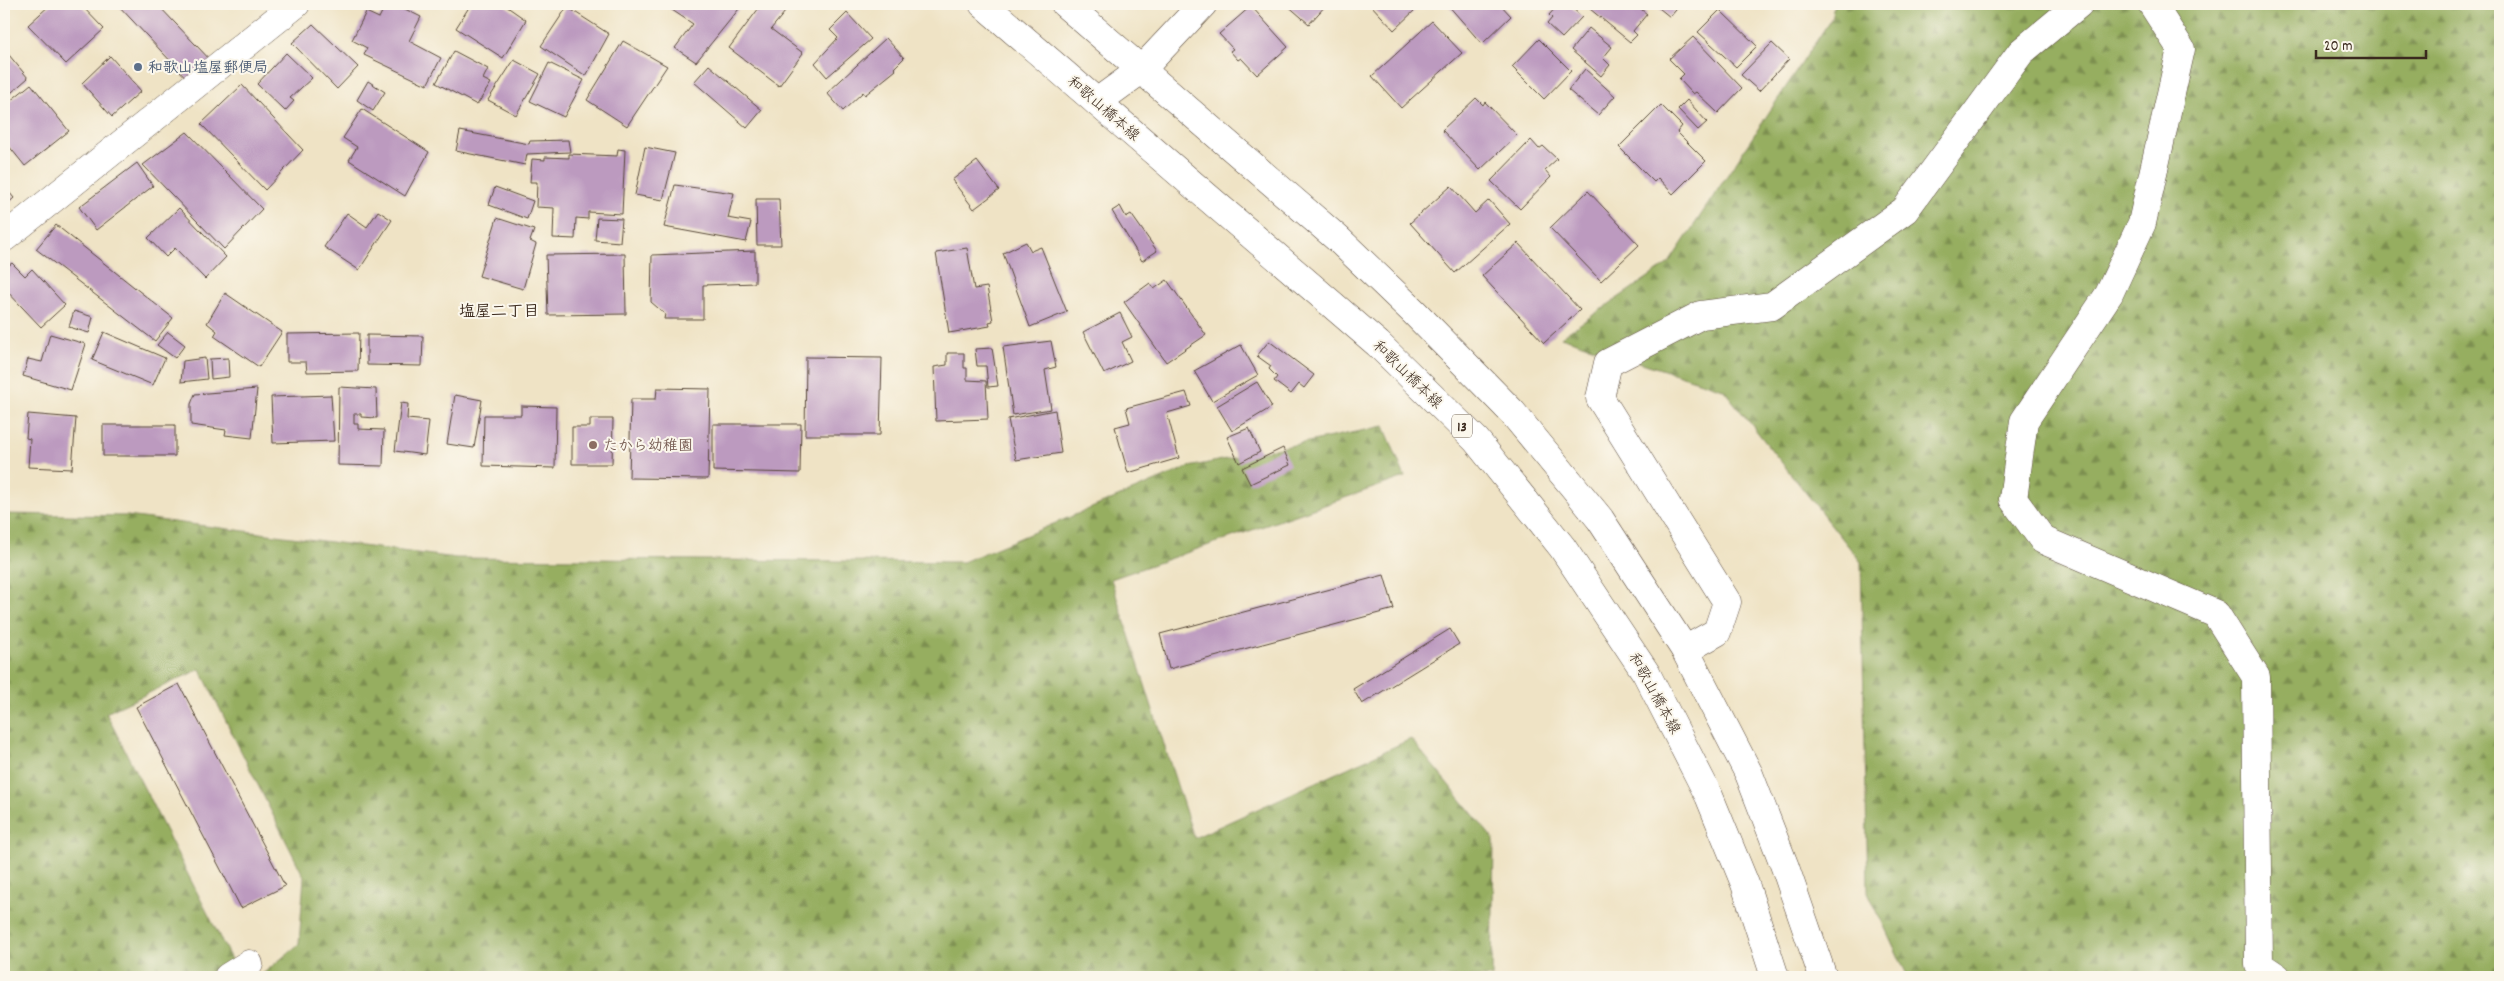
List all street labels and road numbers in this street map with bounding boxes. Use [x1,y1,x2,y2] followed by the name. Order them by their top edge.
[1062,72,1144,147] street label: 和歌山橋本線
[1367,336,1447,415] street label: 和歌山橋本線
[1452,414,1472,438] road number: 13
[1622,649,1685,739] street label: 和歌山橋本線

